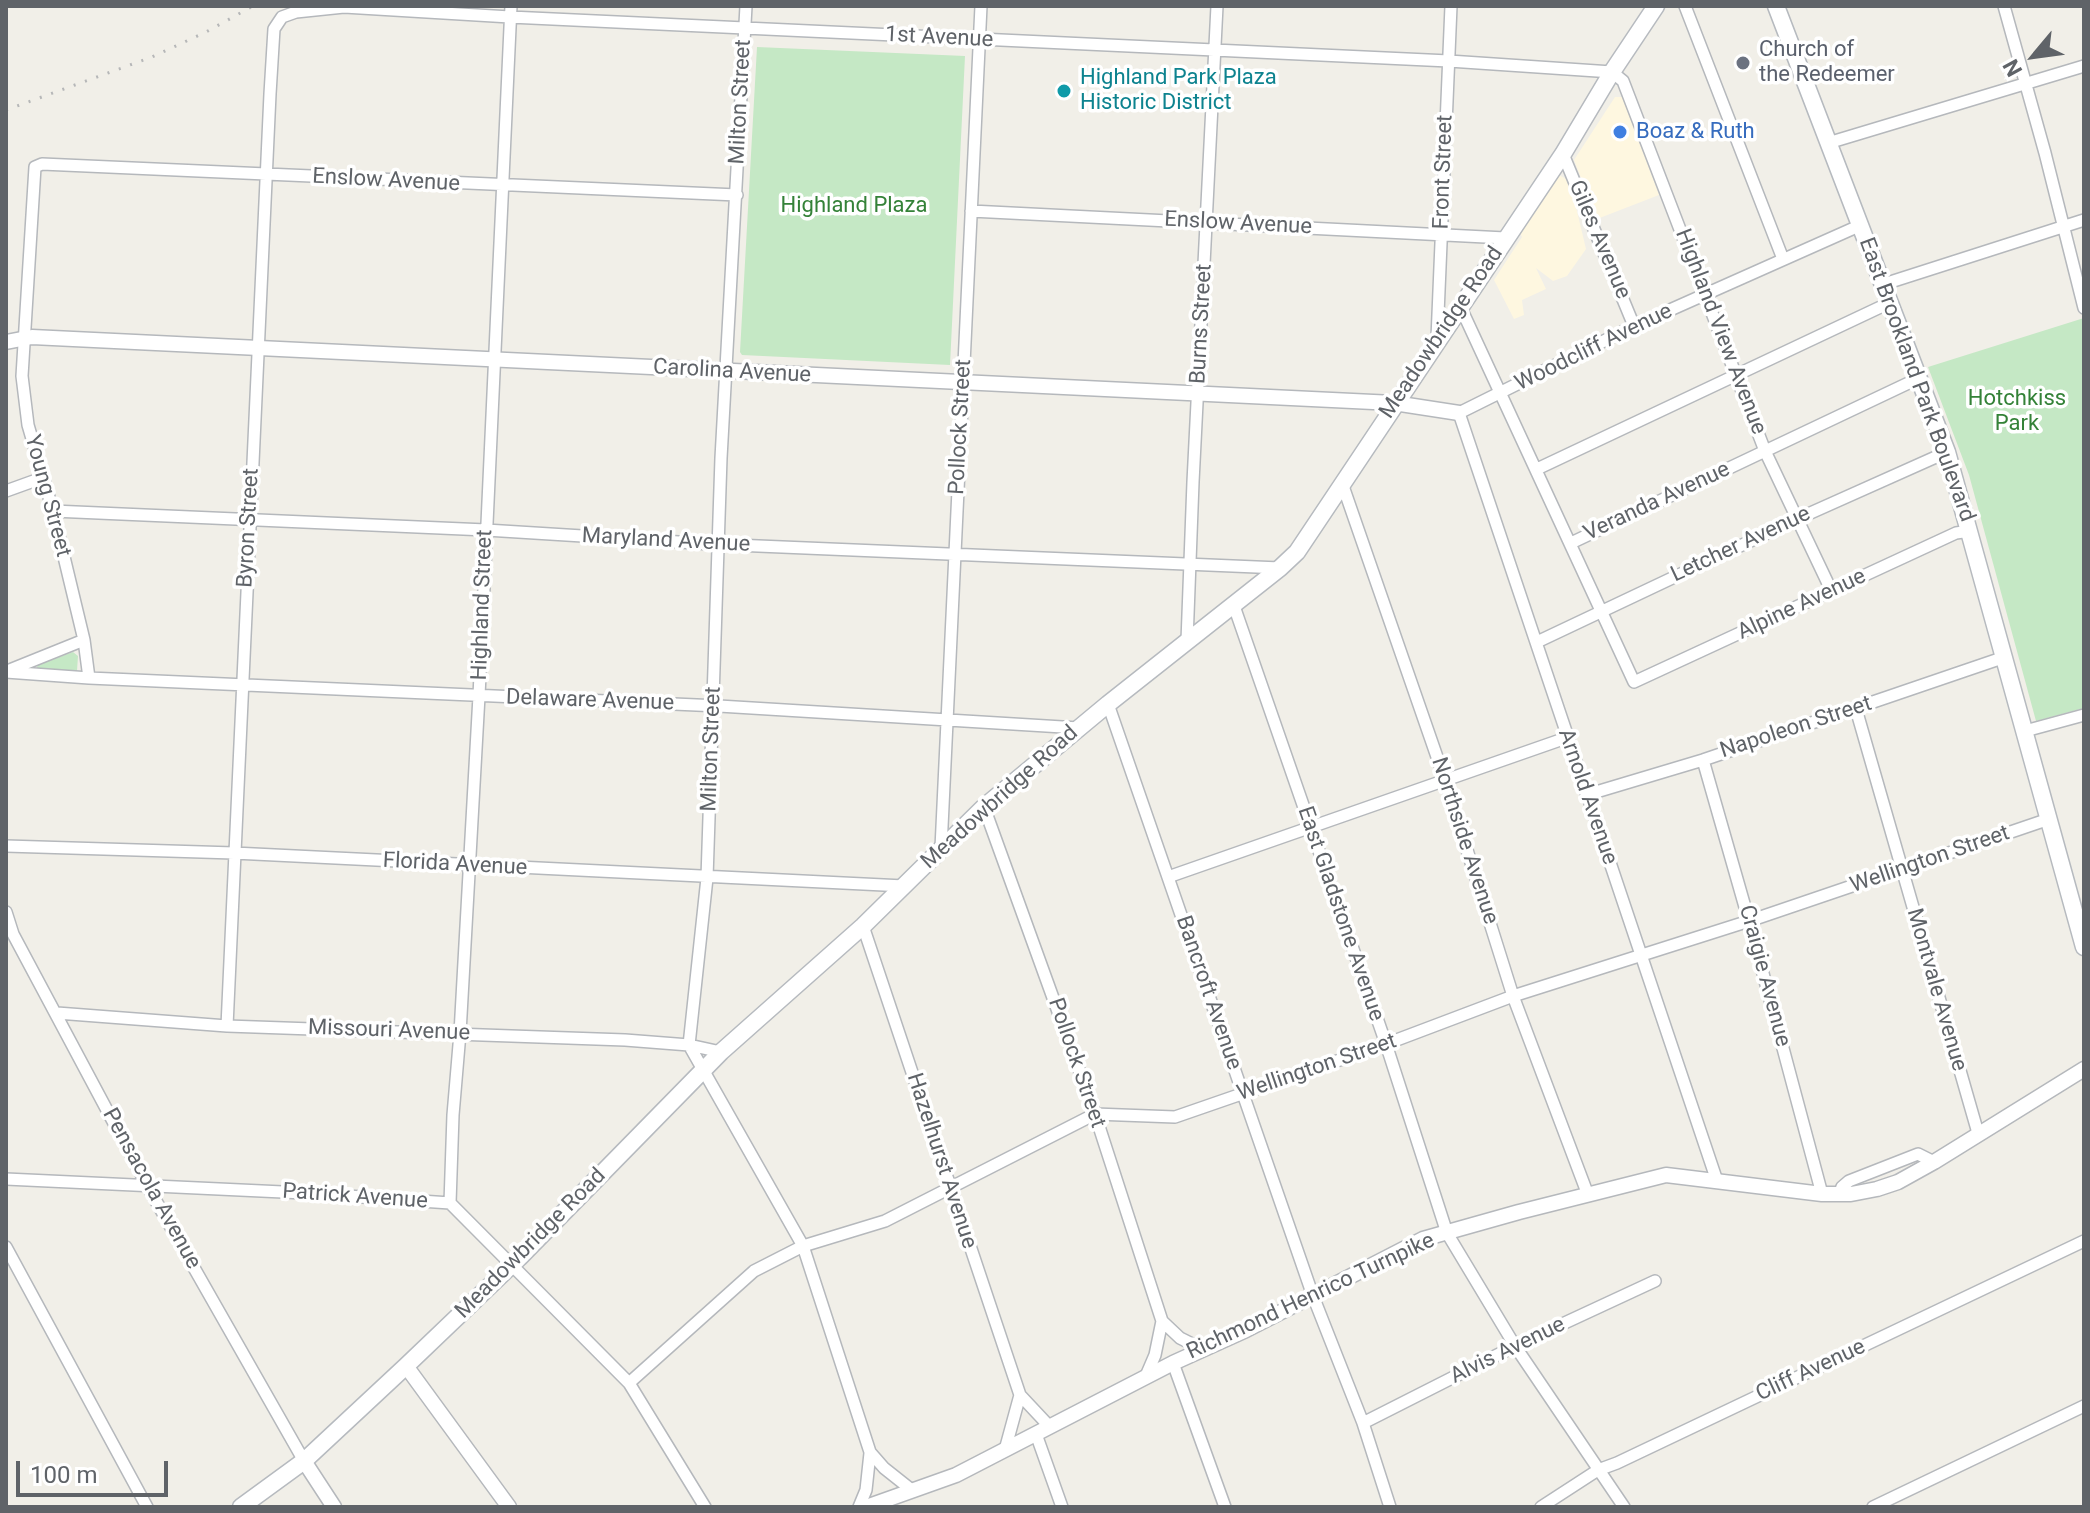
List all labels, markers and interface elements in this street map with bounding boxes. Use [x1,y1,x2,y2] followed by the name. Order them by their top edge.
[1994,16,2074,96] north arrow
[884,22,994,54] street label: 1st Avenue
[1759,37,1895,88] place label: Church of the Redeemer
[725,39,757,165] street label: Milton Street
[1734,54,1752,72] marker: Church of the Redeemer
[1998,55,2027,81] text: N
[1080,65,1277,116] place label: Highland Park Plaza Historic District
[1055,82,1073,100] marker: Highland Park Plaza Historic District
[1429,114,1459,230] street label: Front Street
[1636,119,1755,145] place label: Boaz & Ruth
[1611,123,1629,141] marker: Boaz & Ruth
[311,164,461,198] street label: Enslow Avenue
[1562,177,1636,303] street label: Giles Avenue
[781,193,927,219] park label: Highland Plaza
[1163,207,1313,241] street label: Enslow Avenue
[1669,226,1771,438] street label: Highland View Avenue
[1852,234,1980,526] street label: East Brookland Park Boulevard
[1375,242,1509,424] street label: Meadowbridge Road
[1186,263,1218,385] street label: Burns Street
[1511,299,1677,397] street label: Woodcliff Avenue
[652,355,812,389] street label: Carolina Avenue
[944,359,978,495] street label: Pollock Street
[1968,386,2066,438] park label: Hotchkiss Park
[18,432,76,560] street label: Young Street
[1580,457,1734,547] street label: Veranda Avenue
[233,468,265,588] street label: Byron Street
[1667,501,1815,589] street label: Letcher Avenue
[581,523,751,559] street label: Maryland Avenue
[467,529,499,681] street label: Highland Street
[1734,564,1870,646] street label: Alpine Avenue
[505,685,675,717] street label: Delaware Avenue
[697,686,727,812] street label: Milton Street
[1717,691,1875,765] street label: Napoleon Street
[916,721,1084,875] street label: Meadowbridge Road
[1551,726,1623,868] street label: Arnold Avenue
[1425,754,1503,928] street label: Northside Avenue
[1291,803,1389,1025] street label: East Gladstone Avenue
[1847,820,2013,900] street label: Wellington Street
[382,848,528,882] street label: Florida Avenue
[1732,902,1796,1050] street label: Craigie Avenue
[1900,906,1972,1074] street label: Montvale Avenue
[1169,912,1247,1074] street label: Bancroft Avenue
[1041,995,1111,1131] street label: Pollock Street
[308,1015,470,1047] street label: Missouri Avenue
[1234,1028,1400,1108] street label: Wellington Street
[900,1070,982,1252] street label: Hazelhurst Avenue
[96,1104,206,1274] street label: Pensacola Avenue
[450,1163,612,1325] street label: Meadowbridge Road
[281,1179,429,1215] street label: Patrick Avenue
[1183,1228,1439,1366] street label: Richmond Henrico Turnpike
[1446,1312,1570,1390] street label: Alvis Avenue
[1752,1334,1870,1408] street label: Cliff Avenue
[20,1445,172,1495] scale bar
[30,1461,97,1489] text: 100 m

